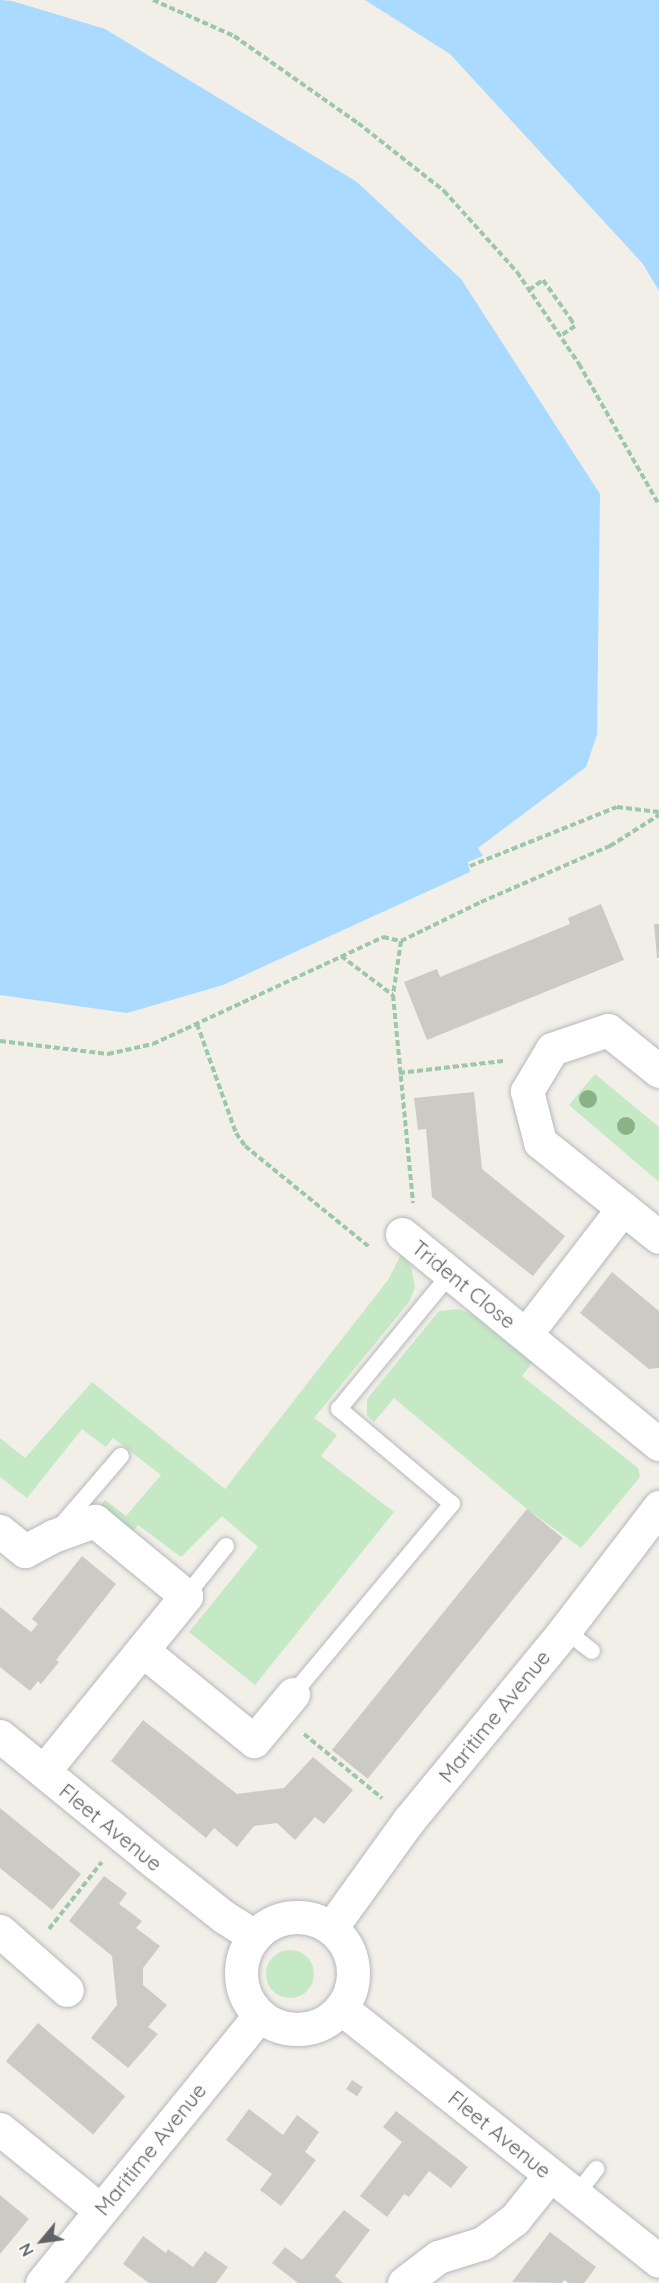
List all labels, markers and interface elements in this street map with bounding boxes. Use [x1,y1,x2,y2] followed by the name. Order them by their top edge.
[407,1234,521,1334] street label: Trident Close
[433,1645,555,1787] street label: Maritime Avenue
[55,1778,167,1876] street label: Fleet Avenue
[89,2078,211,2220] street label: Maritime Avenue
[444,2085,556,2183] street label: Fleet Avenue
[12,2211,72,2271] north arrow
[15,2240,38,2260] text: N

